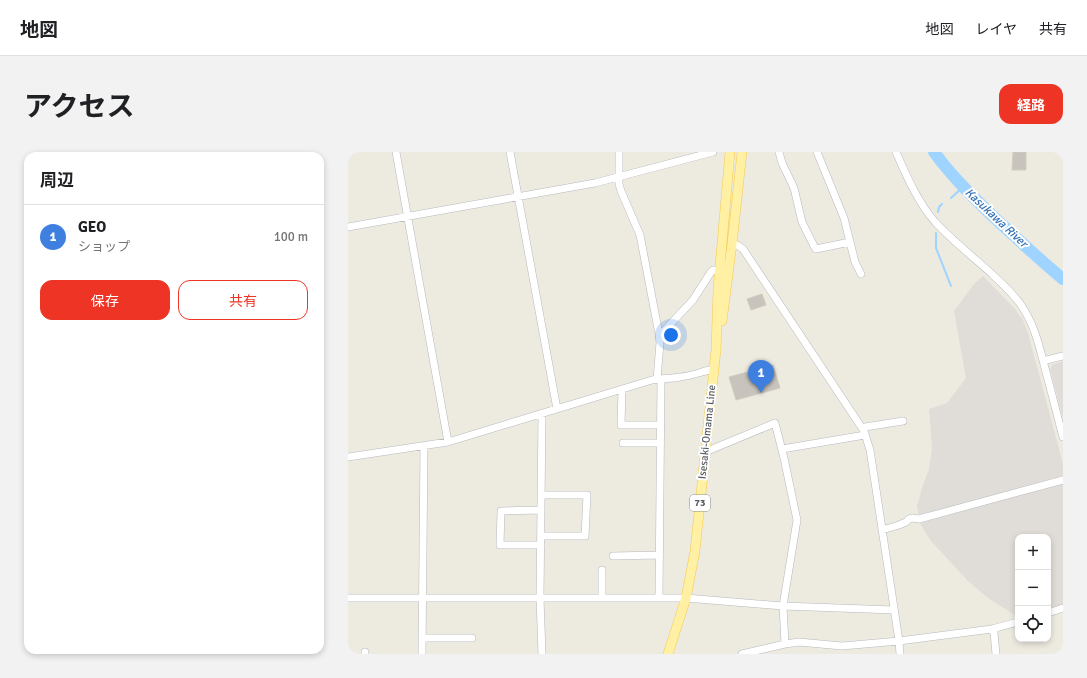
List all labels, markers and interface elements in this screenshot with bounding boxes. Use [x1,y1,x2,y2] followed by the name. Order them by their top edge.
[20,18,58,42] text: 地図
[925,21,953,38] text: 地図
[975,21,1017,38] text: レイヤ
[1039,21,1067,38] text: 共有
[999,84,1063,124] button: 経路
[24,90,135,124] text: アクセス
[40,170,74,191] text: 周辺
[961,185,1032,252] water label: Kasukawa River
[78,218,106,236] text: GEO
[49,229,57,245] text: 1
[274,229,308,245] text: 100 m
[78,239,130,255] text: ショップ
[40,280,170,320] button: 保存
[178,280,308,320] button: 共有
[661,325,681,345] your location
[748,360,774,393] pin: 1
[696,384,718,480] street label: Isesaki-Omama Line
[690,495,710,511] road number: 73
[1015,534,1051,642] map controls
[1015,534,1051,570] button: +
[1015,570,1051,606] button: −
[1015,606,1051,642] button: locate

